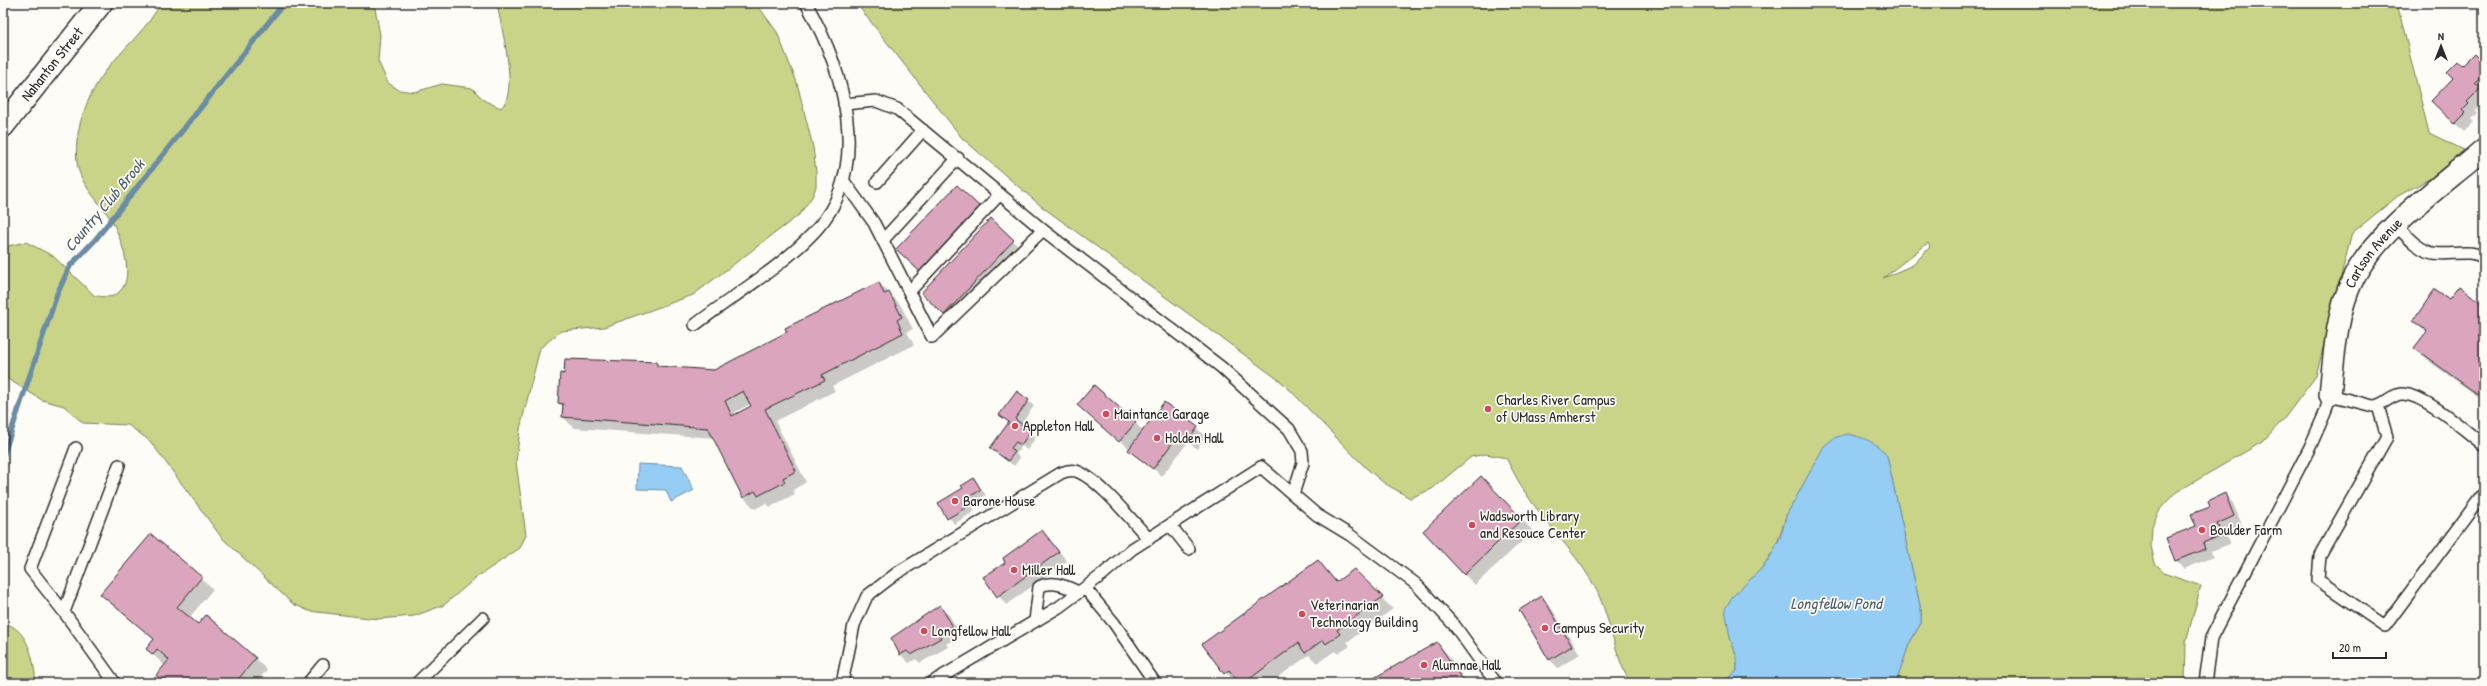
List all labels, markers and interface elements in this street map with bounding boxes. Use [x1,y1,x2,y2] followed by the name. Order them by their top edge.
[16,22,88,105] street label: Nahanton Street
[2421,26,2461,66] north arrow
[2438,29,2444,43] text: N
[59,153,150,256] water label: Country Club Brook
[2339,213,2407,291] street label: Carlson Avenue
[1496,389,1615,427] place label: Charles River Campus of UMass Amherst
[1114,403,1209,424] place label: Maintance Garage
[1483,404,1493,414] marker: Charles River Campus of UMass Amherst
[1101,409,1111,419] marker: Maintance Garage
[1023,415,1094,436] place label: Appleton Hall
[1010,421,1020,431] marker: Appleton Hall
[1165,427,1224,448] place label: Holden Hall
[1152,433,1162,443] marker: Holden Hall
[963,490,1035,511] place label: Barone House
[950,496,960,506] marker: Barone House
[1480,505,1586,543] place label: Wadsworth Library and Resouce Center
[2210,519,2282,540] place label: Boulder Farm
[1467,520,1477,530] marker: Wadsworth Library and Resouce Center
[2197,525,2207,535] marker: Boulder Farm
[1022,559,1076,580] place label: Miller Hall
[1009,565,1019,575] marker: Miller Hall
[1791,592,1884,614] water label: Longfellow Pond
[1310,594,1418,632] place label: Veterinarian Technology Building
[1297,609,1307,619] marker: Veterinarian Technology Building
[1553,617,1644,638] place label: Campus Security
[932,620,1011,641] place label: Longfellow Hall
[1540,623,1550,633] marker: Campus Security
[919,626,929,636] marker: Longfellow Hall
[2333,634,2386,660] scale bar
[2339,639,2361,656] text: 20 m
[1432,654,1501,675] place label: Alumnae Hall
[1419,660,1429,670] marker: Alumnae Hall

